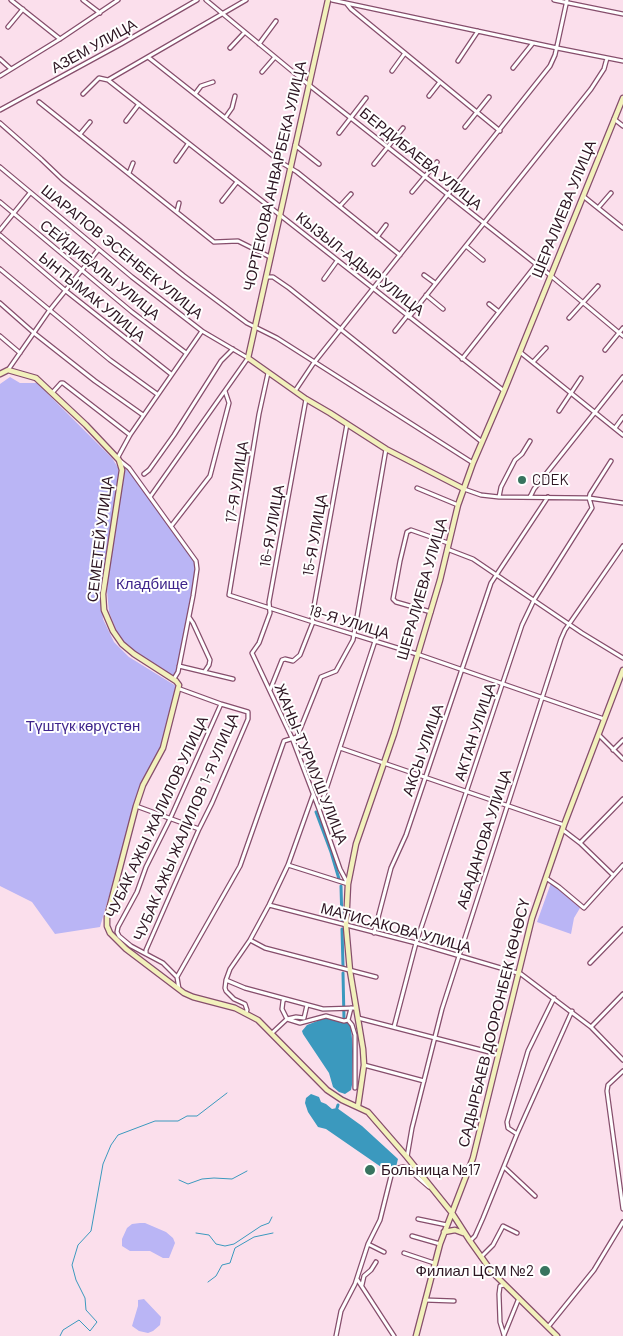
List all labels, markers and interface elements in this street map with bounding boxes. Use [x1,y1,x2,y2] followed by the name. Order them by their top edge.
[48,15,140,77] street label: АЗЕМ УЛИЦА
[240,59,310,293] street label: ЧОРТЕКОВА АНВАРБЕКА УЛИЦА
[356,104,486,214] street label: БЕРДИБАЕВА УЛИЦА
[528,137,600,281] street label: ШЕРАЛИЕВА УЛИЦА
[38,181,206,323] street label: ШАРАПОВ ЭСЕНБЕК УЛИЦА
[292,208,428,320] street label: КЫЗЫЛ-АДЫР УЛИЦА
[36,216,164,324] street label: СЕЙДИБАЛЫ УЛИЦА
[35,249,149,345] street label: ЫНТЫМАК УЛИЦА
[222,440,252,524] street label: 17-Я УЛИЦА
[532,471,569,489] place label: CDEK
[516,474,528,486] marker: CDEK
[83,475,117,603] street label: СЕМЕТЕЙ УЛИЦА
[256,483,288,569] street label: 16-Я УЛИЦА
[299,492,331,578] street label: 15-Я УЛИЦА
[393,516,451,662] street label: ШЕРАЛИЕВА УЛИЦА
[116,575,188,593] park label: Кладбище
[306,601,392,643] street label: 18-Я УЛИЦА
[270,681,352,847] street label: ЖАНЫ-ТУРМУШ УЛИЦА
[451,681,499,783] street label: АКТАН УЛИЦА
[399,701,447,799] street label: АКСЫ УЛИЦА
[130,710,242,944] street label: ЧУБАК АЖЫ ЖАЛИЛОВ 1-Я УЛИЦА
[102,713,212,921] street label: ЧУБАК АЖЫ ЖАЛИЛОВ УЛИЦА
[26,717,140,735] park label: Түштүк көрүстөн
[453,767,515,911] street label: АБАДАНОВА УЛИЦА
[454,897,534,1149] street label: САДЫРБАЕВ ДООРОНБЕК КӨЧӨСҮ
[319,899,473,957] street label: МАТИСАКОВА УЛИЦА
[381,1161,480,1179] place label: Больница №17
[363,1163,377,1177] marker: Больница №17
[416,1262,534,1280] place label: Филиал ЦСМ №2
[538,1264,552,1278] marker: Филиал ЦСМ №2

